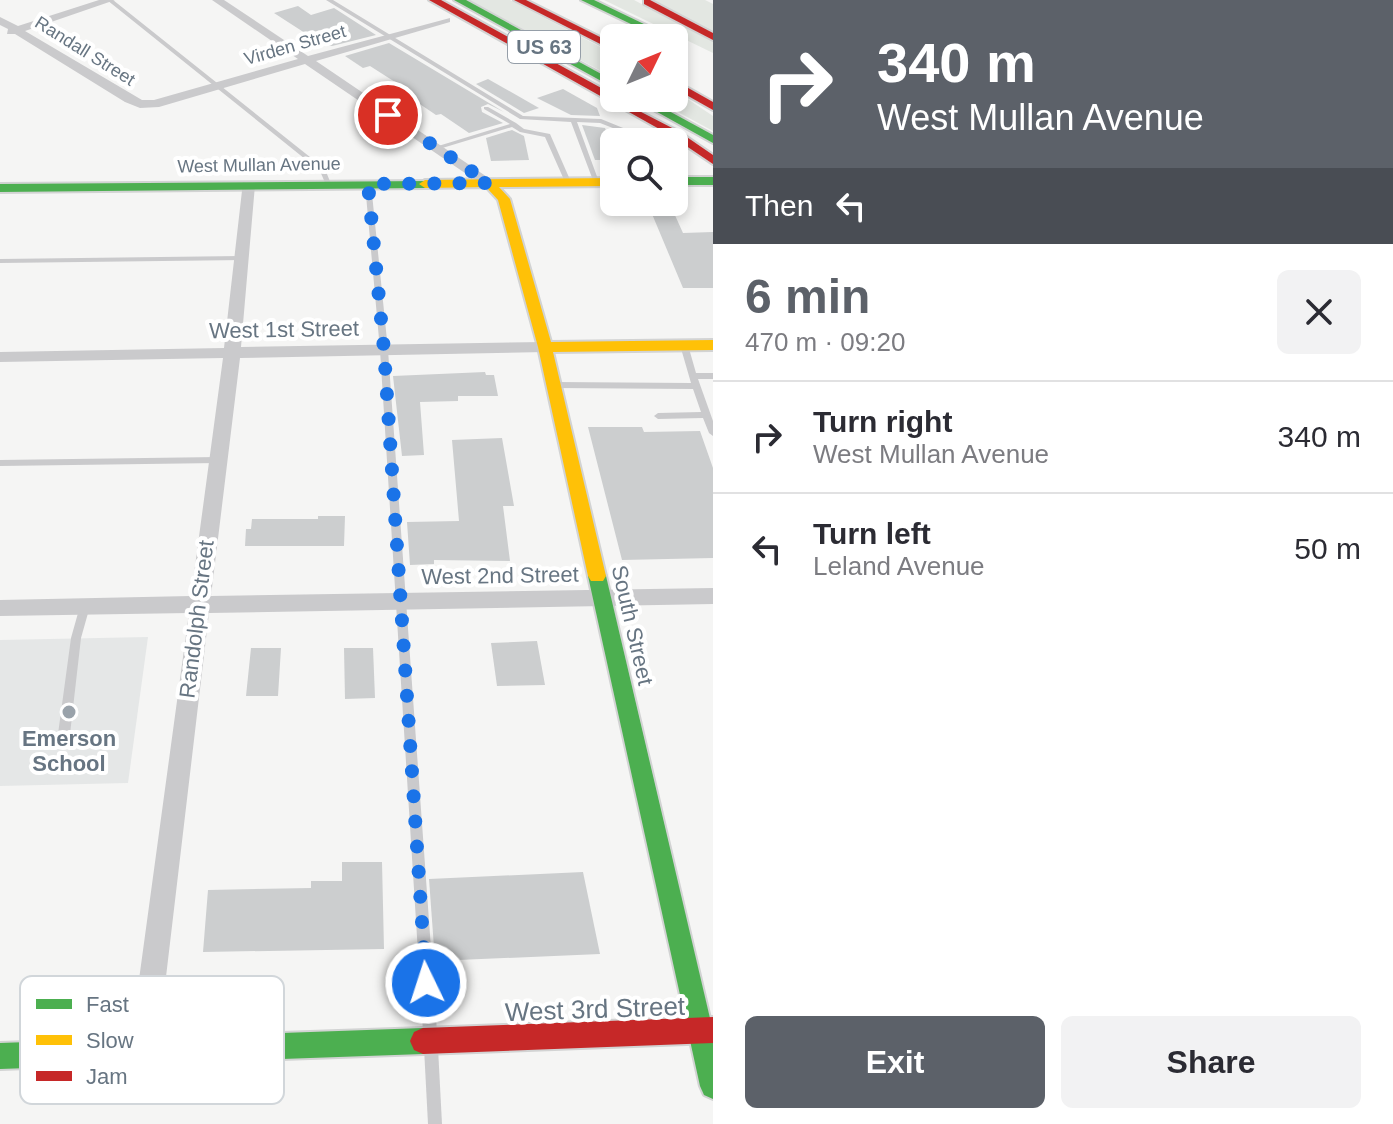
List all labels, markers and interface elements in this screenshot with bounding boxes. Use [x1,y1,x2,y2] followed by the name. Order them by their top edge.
[31,12,139,90] street label: Randall Street
[242,21,348,69] street label: Virden Street
[600,24,688,112] north arrow
[600,24,688,216] map controls
[508,31,580,63] road number: US 63
[877,31,1036,94] text: 340 m
[745,32,849,136] icon: right
[354,81,422,149] pin
[366,93,410,137] icon: arrive
[877,97,1204,138] text: West Mullan Avenue
[600,128,688,216] button: search
[177,154,341,176] street label: West Mullan Avenue
[829,184,873,228] icon: left
[745,189,813,222] text: Then
[745,270,870,323] text: 6 min
[1277,270,1361,354] button: close
[209,316,359,343] street label: West 1st Street
[745,327,905,357] text: 470 m · 09:20
[813,405,952,438] text: Turn right
[745,415,789,459] icon: right
[1278,420,1361,453] text: 340 m
[813,439,1049,469] text: West Mullan Avenue
[813,517,931,550] text: Turn left
[745,527,789,571] icon: left
[1294,532,1361,565] text: 50 m
[174,539,219,699] street label: Randolph Street
[813,551,985,581] text: Leland Avenue
[421,562,579,589] street label: West 2nd Street
[607,563,658,688] street label: South Street
[60,703,78,721] marker: Emerson School
[22,726,116,776] place label: Emerson School
[384,941,468,1025] position arrow
[20,976,284,1104] legend
[504,991,686,1027] street label: West 3rd Street
[86,992,129,1017] text: Fast
[745,1016,1045,1108] button: Exit
[1061,1016,1361,1108] button: Share
[86,1028,134,1053] text: Slow
[86,1064,128,1089] text: Jam

